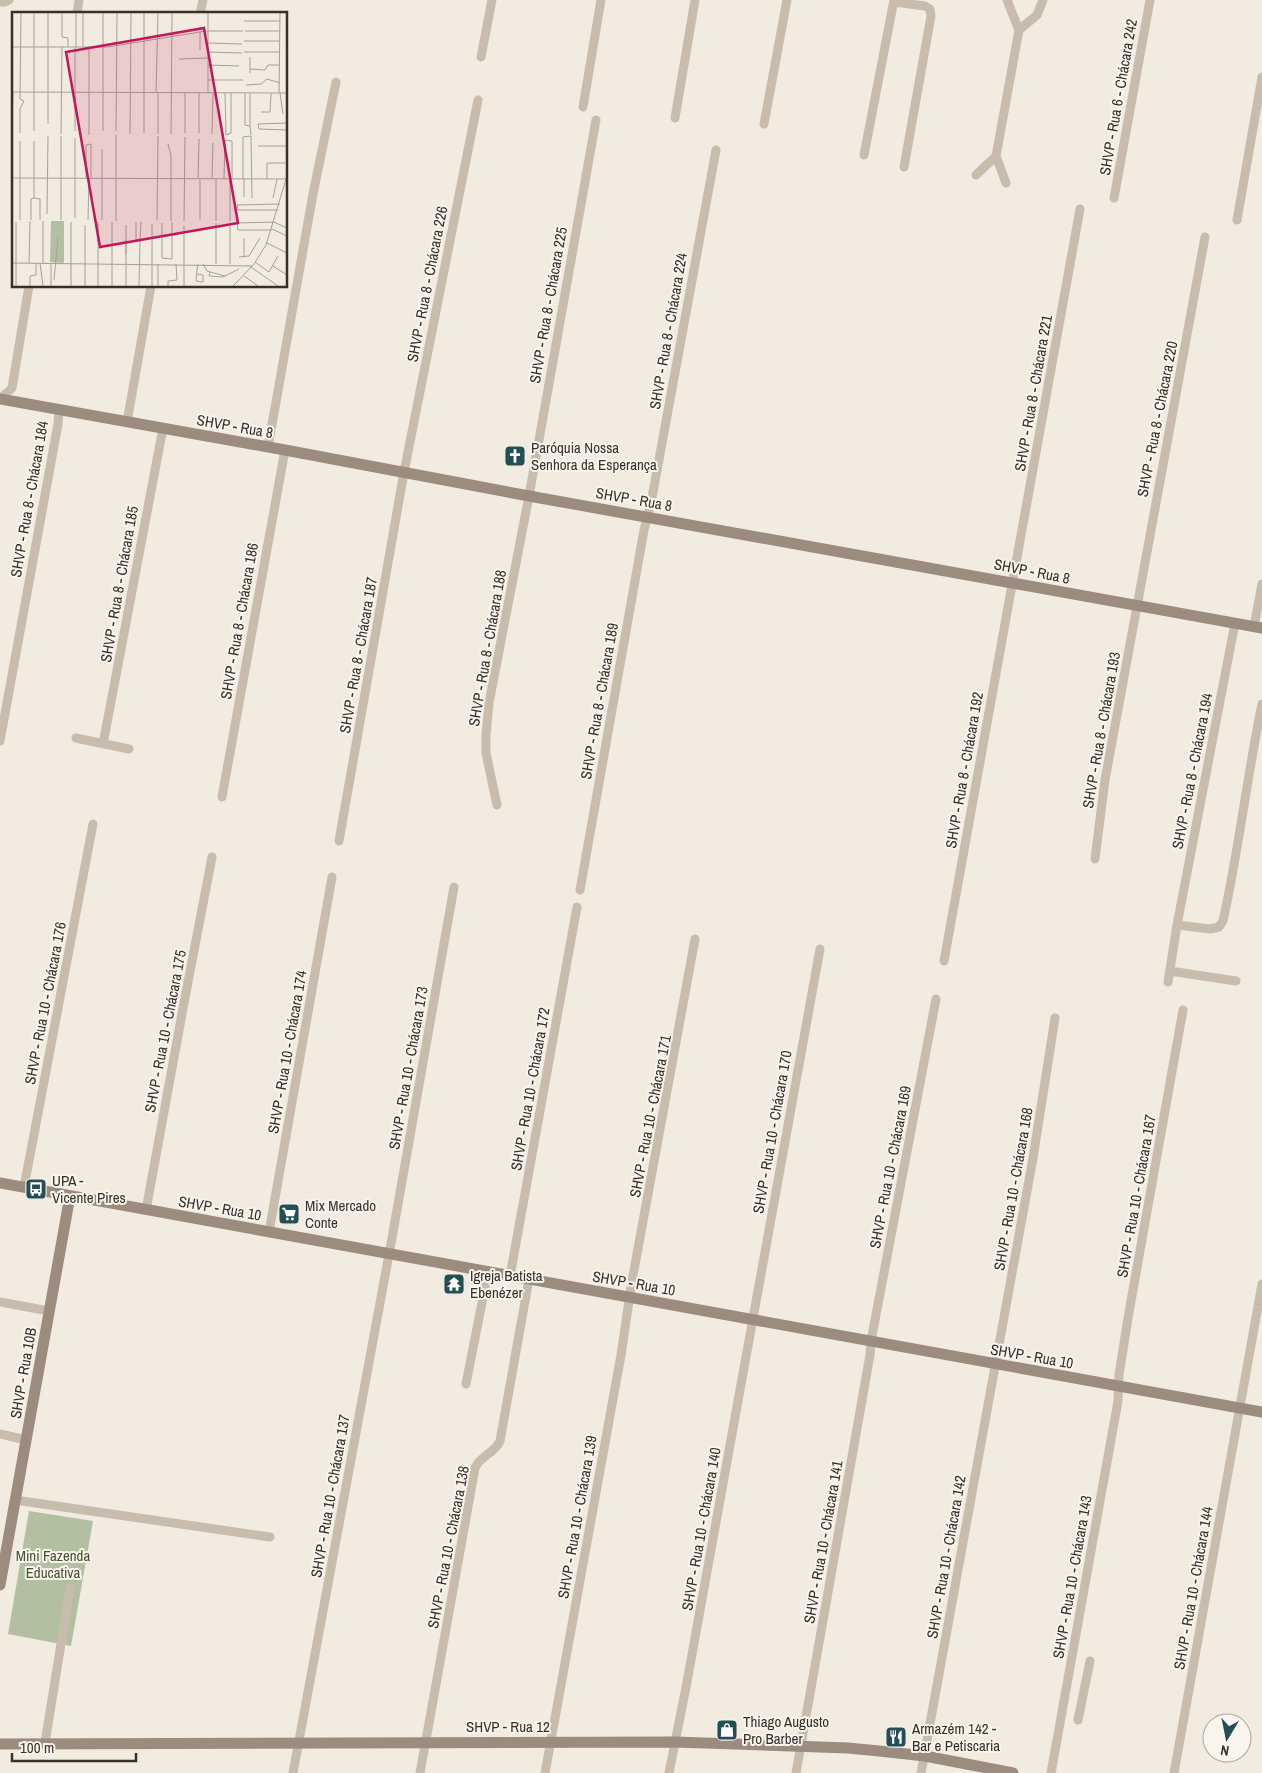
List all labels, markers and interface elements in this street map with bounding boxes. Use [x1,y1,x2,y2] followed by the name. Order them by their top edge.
[12,12,288,288] inset map
[1094,17,1142,177] street label: SHVP - Rua 6 - Chácara 242
[402,204,452,364] street label: SHVP - Rua 8 - Chácara 226
[524,225,572,385] street label: SHVP - Rua 8 - Chácara 225
[644,251,692,411] street label: SHVP - Rua 8 - Chácara 224
[1009,313,1057,473] street label: SHVP - Rua 8 - Chácara 221
[1132,339,1182,499] street label: SHVP - Rua 8 - Chácara 220
[195,409,275,443] street label: SHVP - Rua 8
[5,419,53,579] street label: SHVP - Rua 8 - Chácara 184
[531,437,657,475] place label: Paróquia Nossa Senhora da Esperança
[503,444,527,468] church icon: Paróquia Nossa Senhora da Esperança
[594,482,674,516] street label: SHVP - Rua 8
[95,504,143,664] street label: SHVP - Rua 8 - Chácara 185
[215,541,263,701] street label: SHVP - Rua 8 - Chácara 186
[992,553,1072,589] street label: SHVP - Rua 8
[463,568,511,728] street label: SHVP - Rua 8 - Chácara 188
[334,575,382,735] street label: SHVP - Rua 8 - Chácara 187
[575,621,623,781] street label: SHVP - Rua 8 - Chácara 189
[1077,650,1125,810] street label: SHVP - Rua 8 - Chácara 193
[940,690,988,850] street label: SHVP - Rua 8 - Chácara 192
[1167,691,1217,851] street label: SHVP - Rua 8 - Chácara 194
[19,920,71,1086] street label: SHVP - Rua 10 - Chácara 176
[139,948,191,1114] street label: SHVP - Rua 10 - Chácara 175
[262,969,312,1135] street label: SHVP - Rua 10 - Chácara 174
[383,985,433,1151] street label: SHVP - Rua 10 - Chácara 173
[505,1006,555,1172] street label: SHVP - Rua 10 - Chácara 172
[624,1033,676,1199] street label: SHVP - Rua 10 - Chácara 171
[747,1049,797,1215] street label: SHVP - Rua 10 - Chácara 170
[864,1084,916,1250] street label: SHVP - Rua 10 - Chácara 169
[988,1106,1038,1272] street label: SHVP - Rua 10 - Chácara 168
[1111,1113,1161,1279] street label: SHVP - Rua 10 - Chácara 167
[52,1170,126,1208] place label: UPA - Vicente Pires
[24,1177,48,1201] bus stop icon: UPA - Vicente Pires
[177,1190,263,1226] street label: SHVP - Rua 10
[305,1195,376,1233] place label: Mix Mercado Conte
[277,1202,301,1226] supermarket icon: Mix Mercado Conte
[470,1265,543,1303] place label: Igreja Batista Ebenézer
[591,1265,677,1301] street label: SHVP - Rua 10
[442,1272,466,1296] temple icon: Igreja Batista Ebenézer
[5,1326,41,1420] street label: SHVP - Rua 10B
[989,1338,1075,1374] street label: SHVP - Rua 10
[305,1413,355,1579] street label: SHVP - Rua 10 - Chácara 137
[552,1434,602,1600] street label: SHVP - Rua 10 - Chácara 139
[676,1446,726,1612] street label: SHVP - Rua 10 - Chácara 140
[798,1459,848,1625] street label: SHVP - Rua 10 - Chácara 141
[422,1464,474,1630] street label: SHVP - Rua 10 - Chácara 138
[921,1474,971,1640] street label: SHVP - Rua 10 - Chácara 142
[1047,1494,1097,1660] street label: SHVP - Rua 10 - Chácara 143
[1168,1505,1218,1671] street label: SHVP - Rua 10 - Chácara 144
[16,1545,90,1583] park label: Mini Fazenda Educativa
[743,1711,829,1749] place label: Thiago Augusto Pro Barber
[1202,1713,1252,1763] north arrow
[466,1716,550,1737] street label: SHVP - Rua 12
[715,1718,739,1742] shop icon: Thiago Augusto Pro Barber
[911,1718,1000,1756] place label: Armazém 142 - Bar e Petiscaria
[884,1725,908,1749] restaurant icon: Armazém 142 - Bar e Petiscaria
[12,1730,136,1762] scale bar
[20,1737,54,1758] text: 100 m
[1219,1741,1230,1760] text: N

